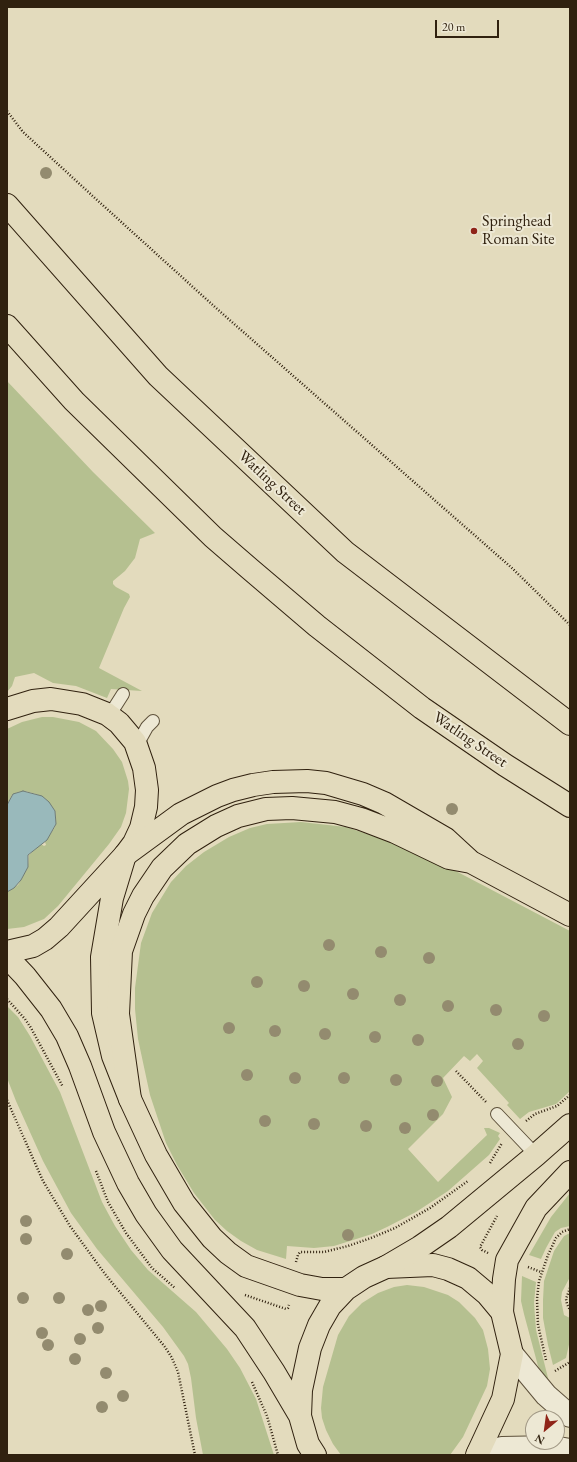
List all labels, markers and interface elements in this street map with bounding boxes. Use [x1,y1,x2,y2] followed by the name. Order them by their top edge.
[437,12,501,38] scale bar
[442,19,465,35] text: 20 m
[482,212,554,250] place label: Springhead Roman Site
[469,226,479,236] marker: Springhead Roman Site
[234,447,310,519] street label: Watling Street
[429,708,511,772] street label: Watling Street
[525,1410,565,1450] north arrow
[532,1431,547,1448] text: N

